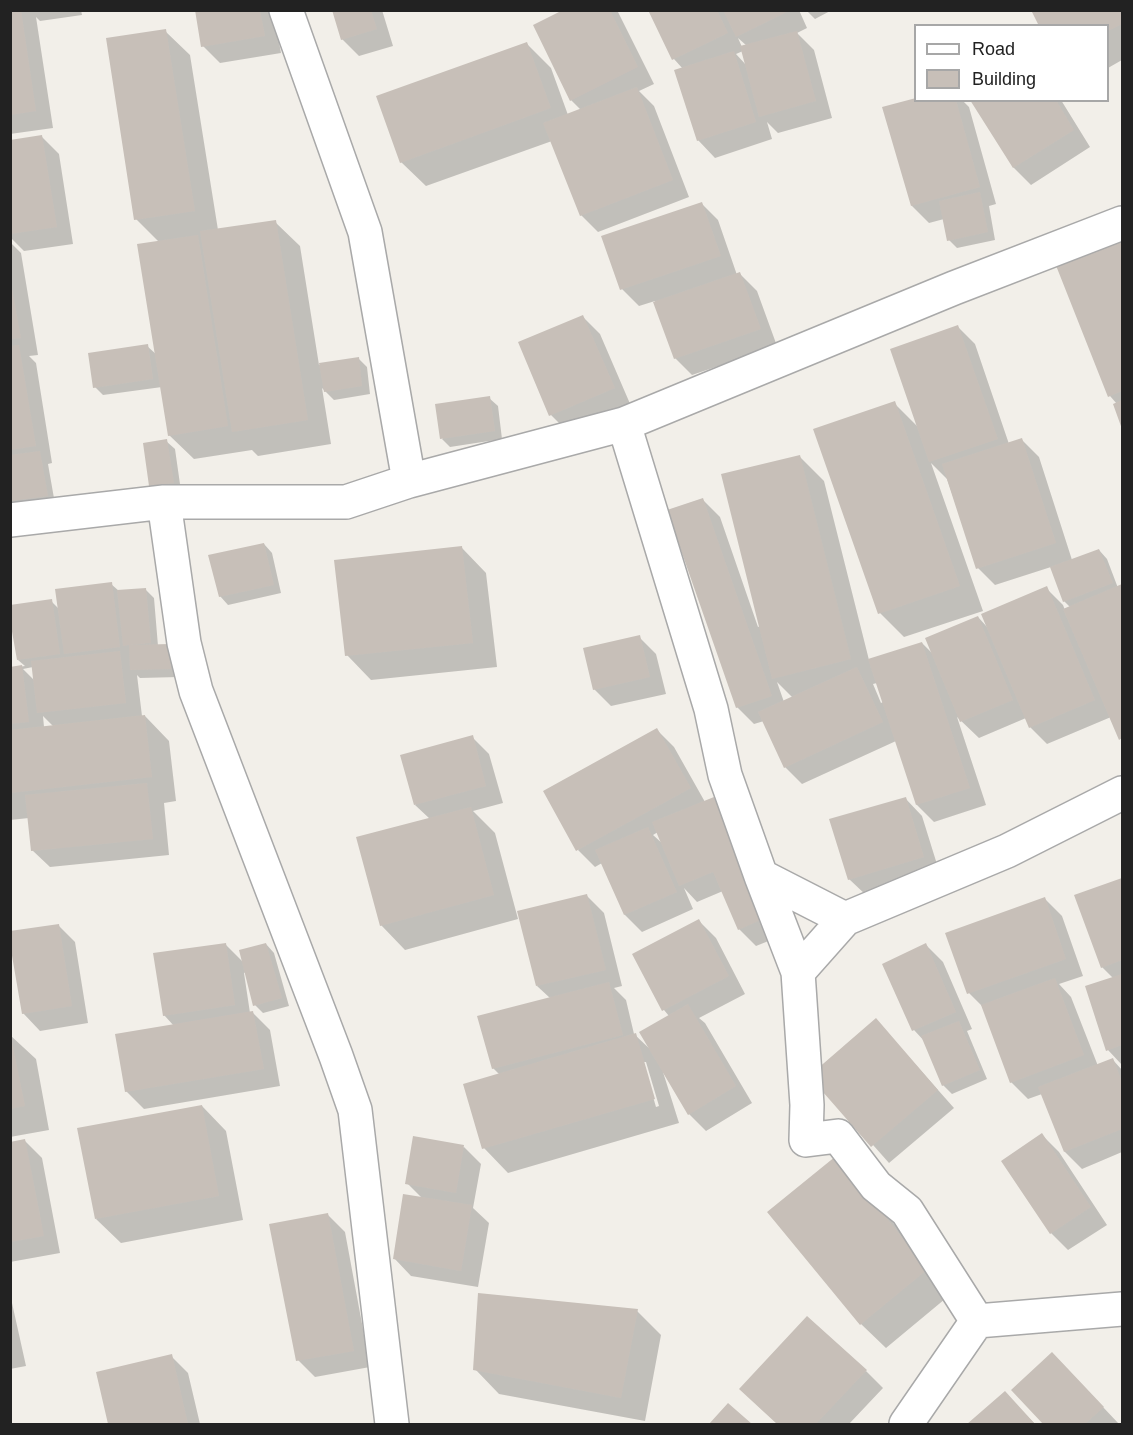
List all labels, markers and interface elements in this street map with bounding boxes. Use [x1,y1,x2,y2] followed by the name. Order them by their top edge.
[914,24,1109,102] legend
[972,39,1015,59] text: Road
[972,69,1036,89] text: Building

